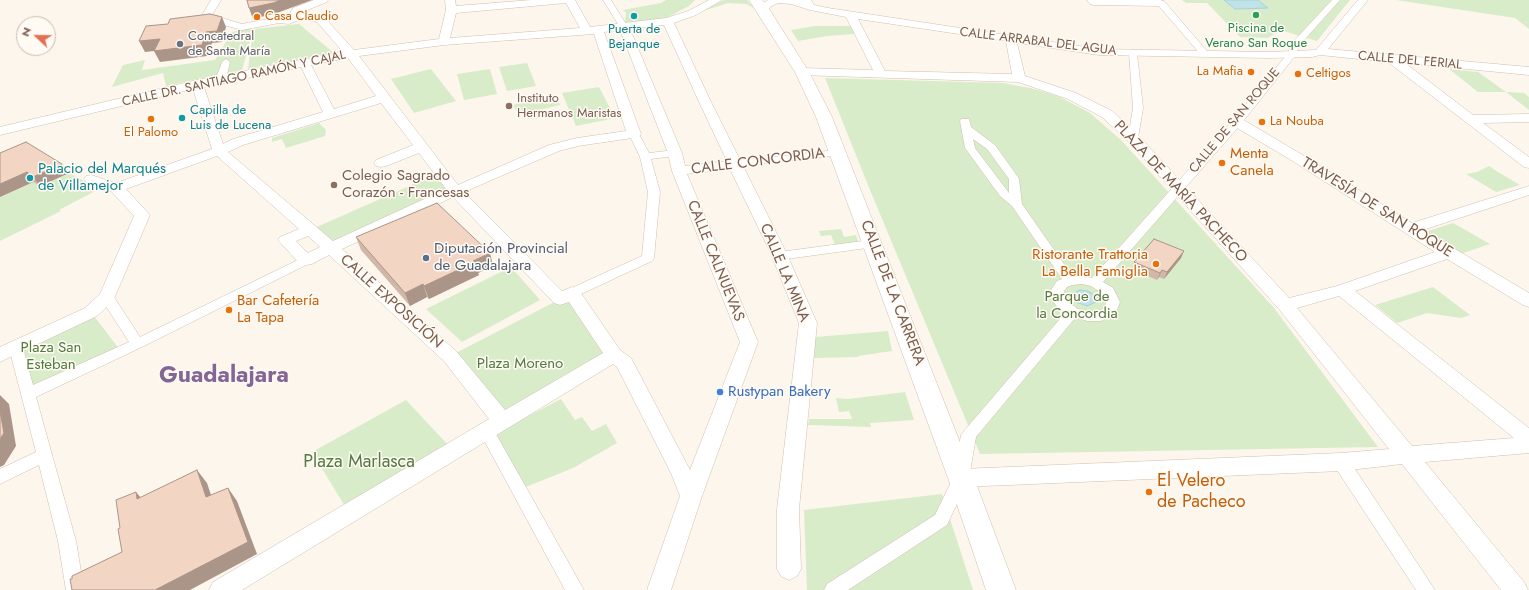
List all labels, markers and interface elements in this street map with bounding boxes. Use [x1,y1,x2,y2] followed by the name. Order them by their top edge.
[265,9,338,25] place label: Casa Claudio
[1251,10,1261,20] marker: Piscina de Verano San Roque
[629,11,639,21] marker: Puerta de Bejanque
[252,12,262,22] marker: Casa Claudio
[16,16,56,56] north arrow
[1205,21,1307,52] place label: Piscina de Verano San Roque
[608,22,660,53] place label: Puerta de Bejanque
[17,25,35,39] text: N
[959,25,1117,59] street label: CALLE ARRABAL DEL AGUA
[188,29,270,60] place label: Concatedral de Santa María
[175,39,185,49] marker: Concatedral de Santa María
[121,48,347,110] street label: CALLE DR. SANTIAGO RAMÓN Y CAJAL
[1357,49,1463,73] street label: CALLE DEL FERIAL
[1197,64,1243,80] place label: La Mafia
[1186,65,1284,177] street label: CALLE DE SAN ROQUE
[1306,66,1351,82] place label: Celtigos
[1246,67,1256,77] marker: La Mafia
[1293,69,1303,79] marker: Celtigos
[517,91,621,122] place label: Instituto Hermanos Maristas
[504,101,514,111] marker: Instituto Hermanos Maristas
[190,103,271,134] place label: Capilla de Luis de Lucena
[177,113,187,123] marker: Capilla de Luis de Lucena
[146,114,156,124] marker: El Palomo
[1270,114,1324,130] place label: La Nouba
[1110,117,1250,267] street label: PLAZA DE MARÍA PACHECO
[1257,117,1267,127] marker: La Nouba
[124,125,178,141] place label: El Palomo
[690,145,826,179] street label: CALLE CONCORDIA
[1230,145,1274,180] place label: Menta Canela
[1298,154,1456,262] street label: TRAVESÍA DE SAN ROQUE
[1217,158,1227,168] marker: Menta Canela
[38,160,166,195] place label: Palacio del Marqués de Villamejor
[342,167,469,202] place label: Colegio Sagrado Corazón - Francesas
[25,173,35,183] marker: Palacio del Marqués de Villamejor
[329,180,339,190] marker: Colegio Sagrado Corazón - Francesas
[683,198,747,324] street label: CALLE CALNUEVAS
[856,218,928,368] street label: CALLE DE LA CARRERA
[755,221,813,325] street label: CALLE LA MINA
[434,240,568,275] place label: Diputación Provincial de Guadalajara
[1032,246,1148,281] place label: Ristorante Trattoria La Bella Famiglia
[336,251,446,353] street label: CALLE EXPOSICIÓN
[421,253,431,263] marker: Diputación Provincial de Guadalajara
[1151,259,1161,269] marker: Ristorante Trattoria La Bella Famiglia
[1036,288,1118,323] park label: Parque de la Concordia
[237,292,319,327] place label: Bar Cafetería La Tapa
[224,305,234,315] marker: Bar Cafetería La Tapa
[21,339,81,374] park label: Plaza San Esteban
[477,355,563,373] park label: Plaza Moreno
[159,362,289,390] district label: Guadalajara
[728,383,831,401] place label: Rustypan Bakery
[715,387,725,397] marker: Rustypan Bakery
[303,452,415,474] park label: Plaza Marlasca
[1157,471,1246,514] place label: El Velero de Pacheco
[1144,487,1154,497] marker: El Velero de Pacheco

